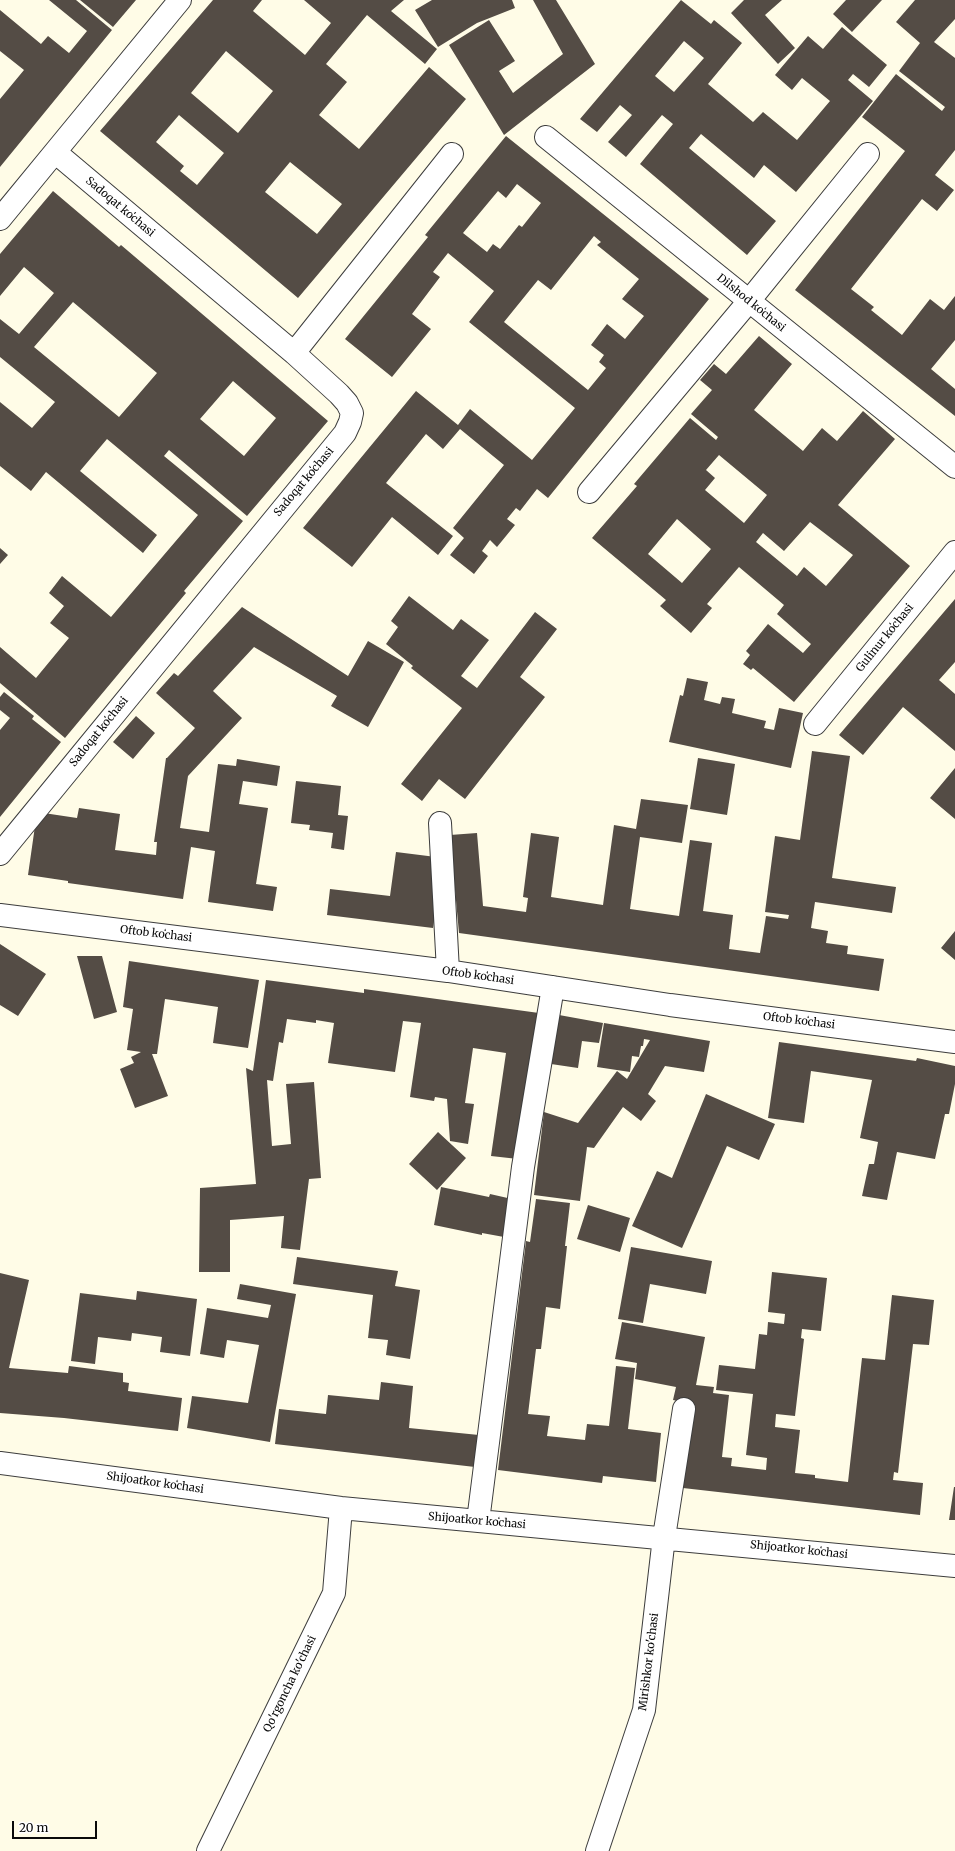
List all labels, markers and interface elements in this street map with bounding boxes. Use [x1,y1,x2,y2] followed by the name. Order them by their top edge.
[83,174,157,240] street label: Sadoqat koʻchasi
[714,271,788,335] street label: Dilshod koʻchasi
[271,445,337,519] street label: Sadoqat koʻchasi
[854,601,916,675] street label: Gulinur koʻchasi
[67,694,131,770] street label: Sadoqat koʻchasi
[119,923,193,945] street label: Oftob koʻchasi
[441,964,515,988] street label: Oftob koʻchasi
[762,1010,836,1032] street label: Oftob koʻchasi
[105,1470,205,1496] street label: Shijoatkor koʻchasi
[427,1510,527,1532] street label: Shijoatkor koʻchasi
[749,1538,849,1562] street label: Shijoatkor koʻchasi
[636,1612,662,1712] street label: Mirishkor ko'chasi
[261,1634,319,1734] street label: Qo'rgoncha ko'chasi
[14,1813,99,1839] scale bar
[19,1820,48,1835] text: 20 m

